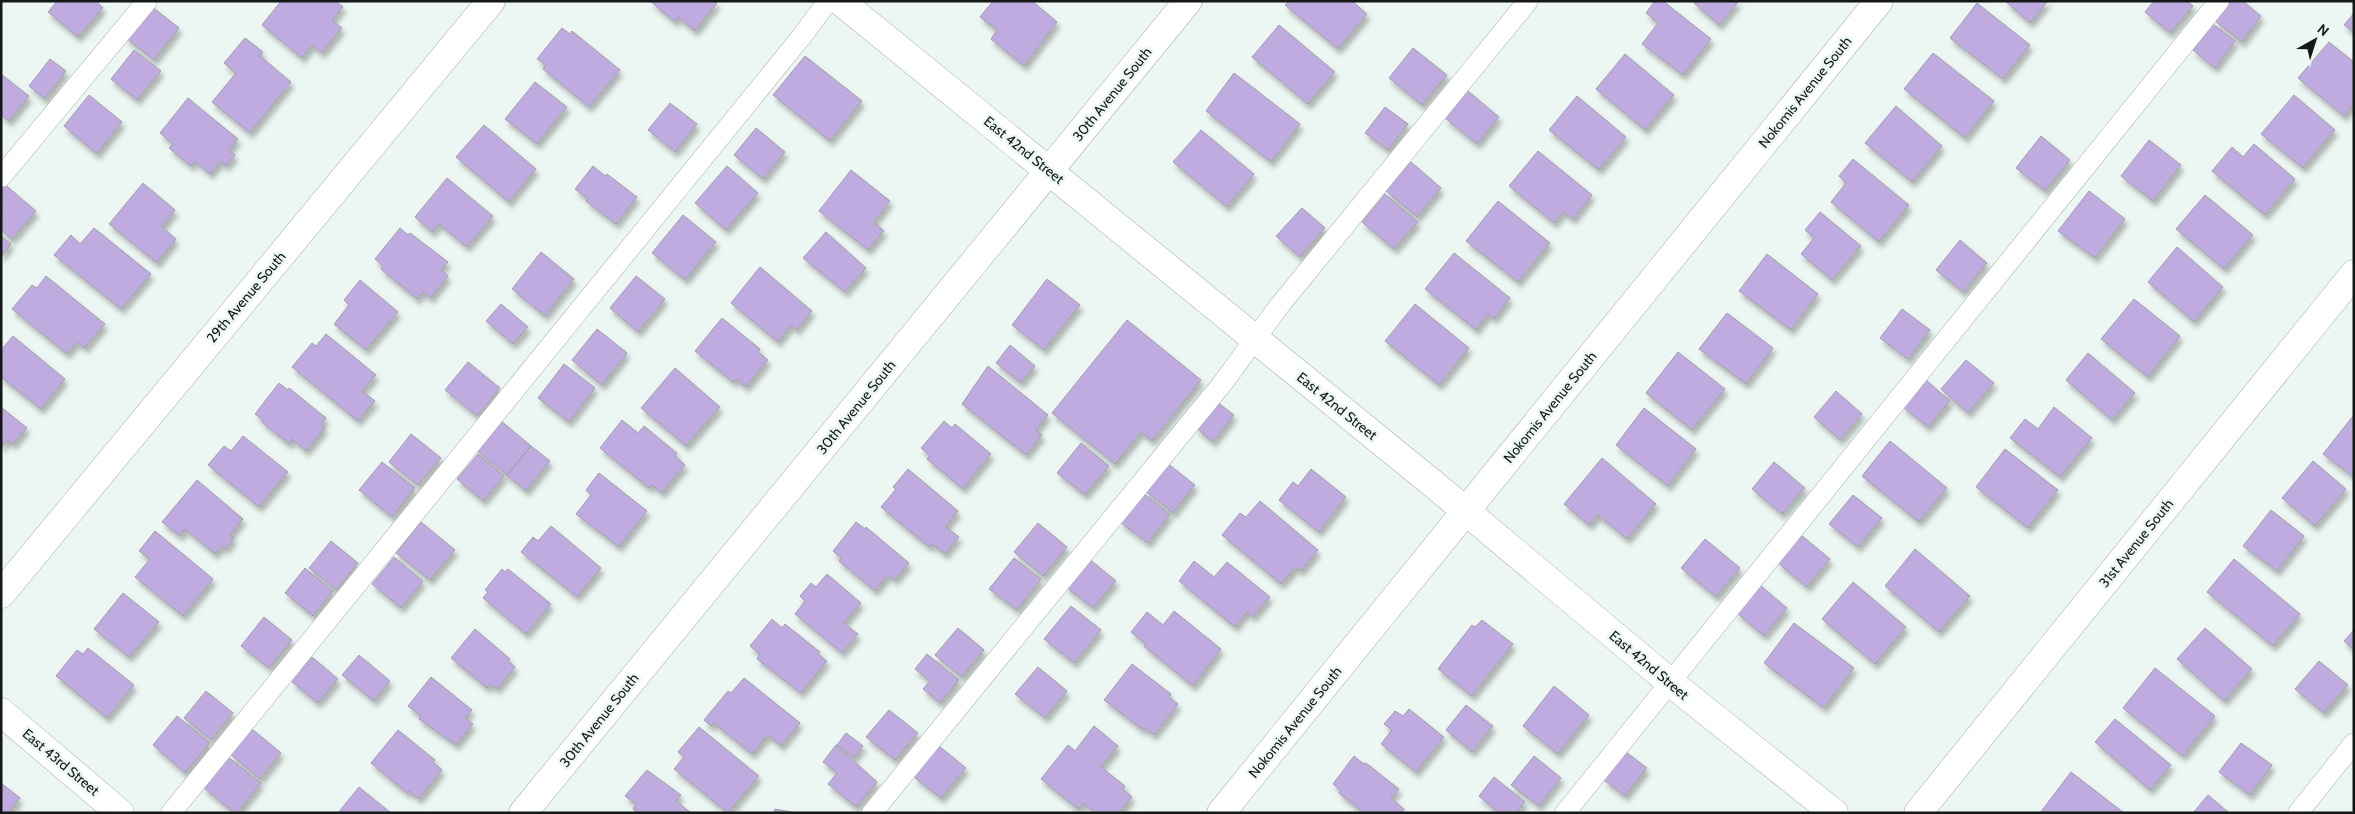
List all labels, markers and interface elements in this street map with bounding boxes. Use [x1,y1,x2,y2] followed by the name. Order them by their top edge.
[2290,15,2340,65] north arrow
[2314,20,2333,40] text: N
[1754,33,1856,151] street label: Nokomis Avenue South
[1069,43,1155,145] street label: 30th Avenue South
[980,112,1068,188] street label: East 42nd Street
[203,248,289,346] street label: 29th Avenue South
[1499,348,1601,466] street label: Nokomis Avenue South
[813,356,899,458] street label: 30th Avenue South
[1293,368,1381,444] street label: East 42nd Street
[2095,495,2177,591] street label: 31st Avenue South
[1606,627,1693,704] street label: East 42nd Street
[1244,663,1346,781] street label: Nokomis Avenue South
[556,669,642,771] street label: 30th Avenue South
[19,725,103,800] street label: East 43rd Street

